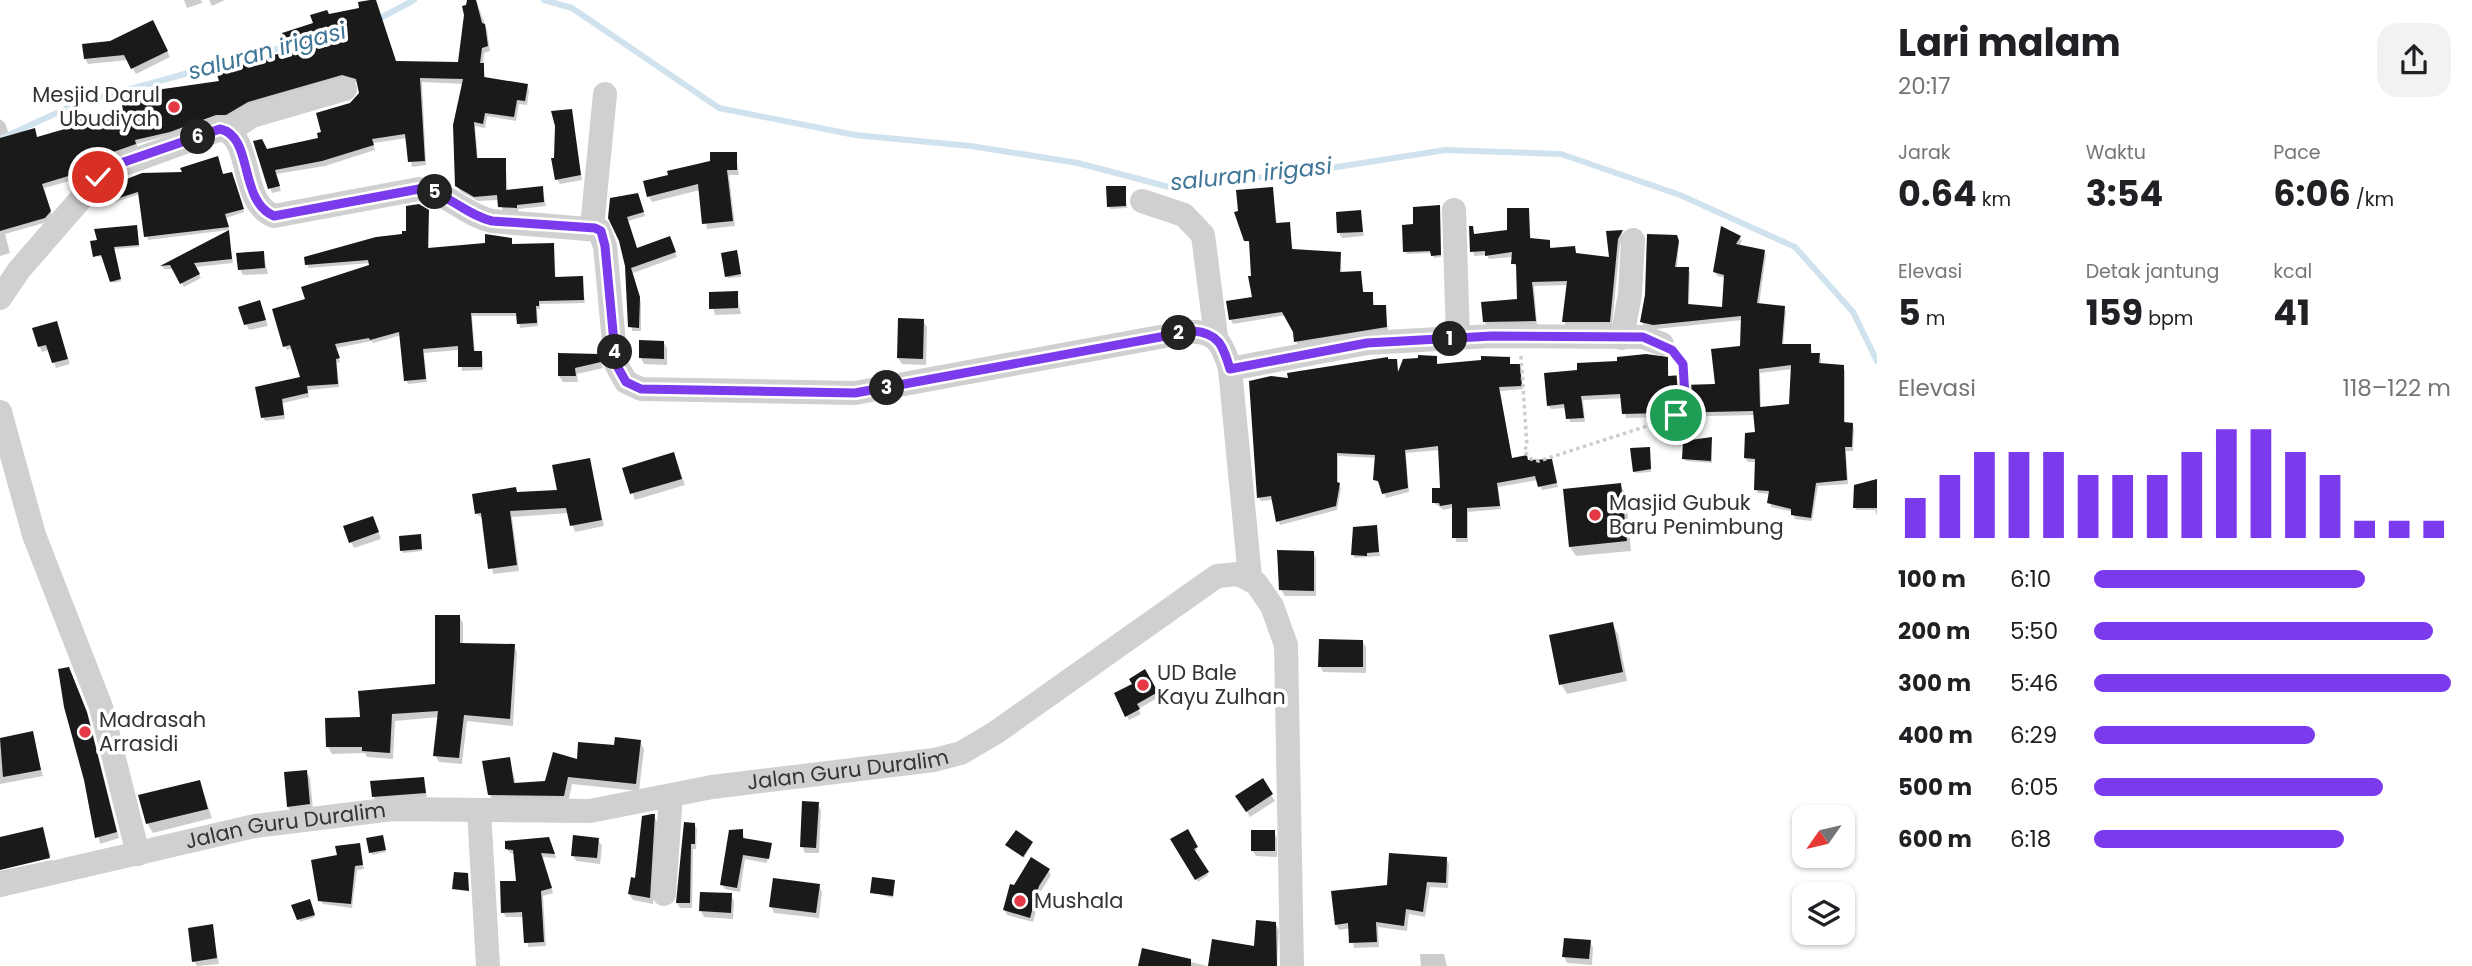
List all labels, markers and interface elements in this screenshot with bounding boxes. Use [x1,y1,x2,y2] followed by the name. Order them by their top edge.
[184,14,350,87] water label: saluran irigasi
[1898,16,2121,69] text: Lari malam
[2377,23,2451,97] button: share
[1898,70,1951,102] text: 20:17
[32,80,160,133] place label: Mesjid Darul Ubudiyah
[166,99,182,115] marker: Mesjid Darul Ubudiyah
[180,120,216,154] pin: 6
[191,123,204,150] text: 6
[1898,139,1951,166] text: Jarak
[2086,139,2146,166] text: Waktu
[2273,139,2321,166] text: Pace
[68,147,128,207] pin
[1169,150,1334,198] water label: saluran irigasi
[79,158,117,196] icon: check
[1898,169,1977,218] text: 0.64
[2086,169,2163,218] text: 3:54
[2273,169,2351,218] text: 6:06
[418,174,452,210] pin: 5
[428,178,441,205] text: 5
[1977,186,2011,213] text: km
[2351,186,2394,213] text: /km
[1898,258,1962,285] text: Elevasi
[2086,258,2219,285] text: Detak jantung
[2273,258,2312,285] text: kcal
[1898,288,1921,337] text: 5
[2086,288,2143,337] text: 159
[2273,288,2310,337] text: 41
[1921,305,1945,332] text: m
[2143,305,2193,332] text: bpm
[1162,316,1196,350] pin: 2
[1173,319,1184,346] text: 2
[1432,322,1468,356] pin: 1
[1446,325,1453,352] text: 1
[598,334,632,370] pin: 4
[608,338,621,365] text: 4
[870,370,904,406] pin: 3
[1898,372,1976,404] text: Elevasi
[2343,372,2451,404] text: 118–122 m
[881,374,892,401] text: 3
[1646,385,1706,445] pin
[1657,396,1695,434] icon: arrive
[1609,488,1784,541] place label: Masjid Gubuk Baru Penimbung
[1587,507,1603,523] marker: Masjid Gubuk Baru Penimbung
[1898,563,1966,595] text: 100 m
[2010,563,2051,595] text: 6:10
[1898,615,1970,647] text: 200 m
[2010,615,2058,647] text: 5:50
[1157,658,1286,711] place label: UD Bale Kayu Zulhan
[1898,667,1971,699] text: 300 m
[2010,667,2058,699] text: 5:46
[1135,677,1151,693] marker: UD Bale Kayu Zulhan
[99,705,206,758] place label: Madrasah Arrasidi
[1898,719,1973,751] text: 400 m
[2010,719,2057,751] text: 6:29
[77,724,93,740] marker: Madrasah Arrasidi
[745,742,952,797] street label: Jalan Guru Duralim
[1898,771,1972,803] text: 500 m
[2010,771,2058,803] text: 6:05
[182,795,387,856] street label: Jalan Guru Duralim
[1792,805,1855,868] north arrow
[1792,805,1855,945] map controls
[1898,823,1972,855] text: 600 m
[2010,823,2051,855] text: 6:18
[1792,882,1855,945] button: layers
[1034,886,1123,915] place label: Mushala
[1012,893,1028,909] marker: Mushala

